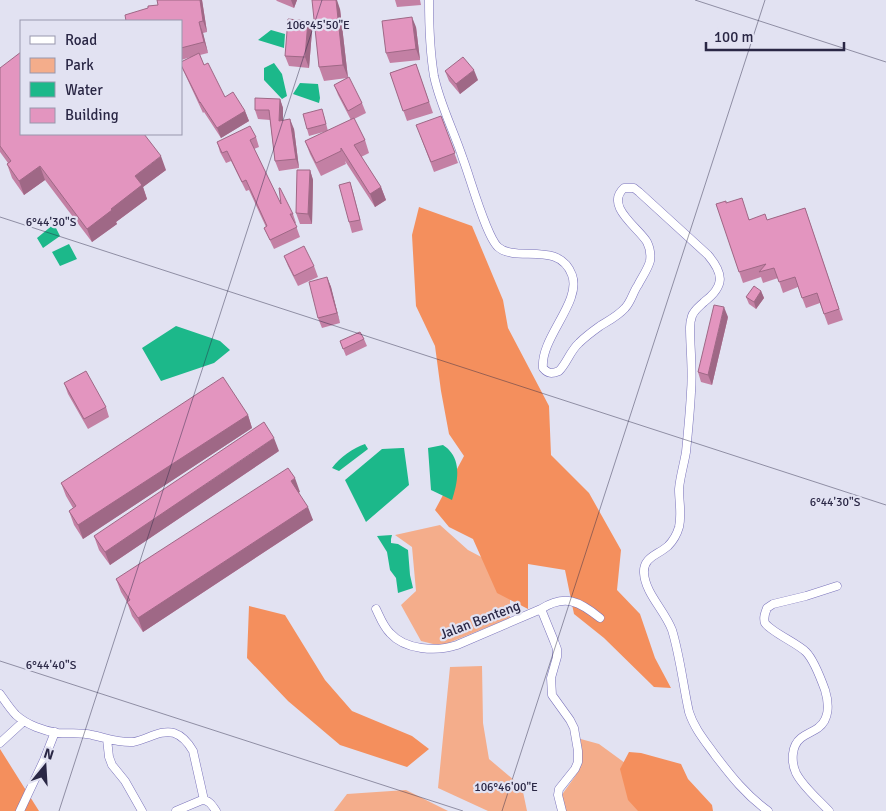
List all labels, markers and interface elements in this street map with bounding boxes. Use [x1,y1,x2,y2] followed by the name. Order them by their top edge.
[286,18,350,33] text: 106°45'50"E
[20,20,182,135] legend
[706,20,844,52] scale bar
[714,28,754,46] text: 100 m
[65,31,97,49] text: Road
[65,56,94,74] text: Park
[65,81,103,99] text: Water
[65,106,119,124] text: Building
[26,215,77,230] text: 6°44'30"S
[810,495,861,510] text: 6°44'30"S
[437,597,523,643] street label: Jalan Benteng
[26,658,77,673] text: 6°44'40"S
[20,741,70,791] north arrow
[42,745,56,764] text: N
[474,780,538,795] text: 106°46'00"E

